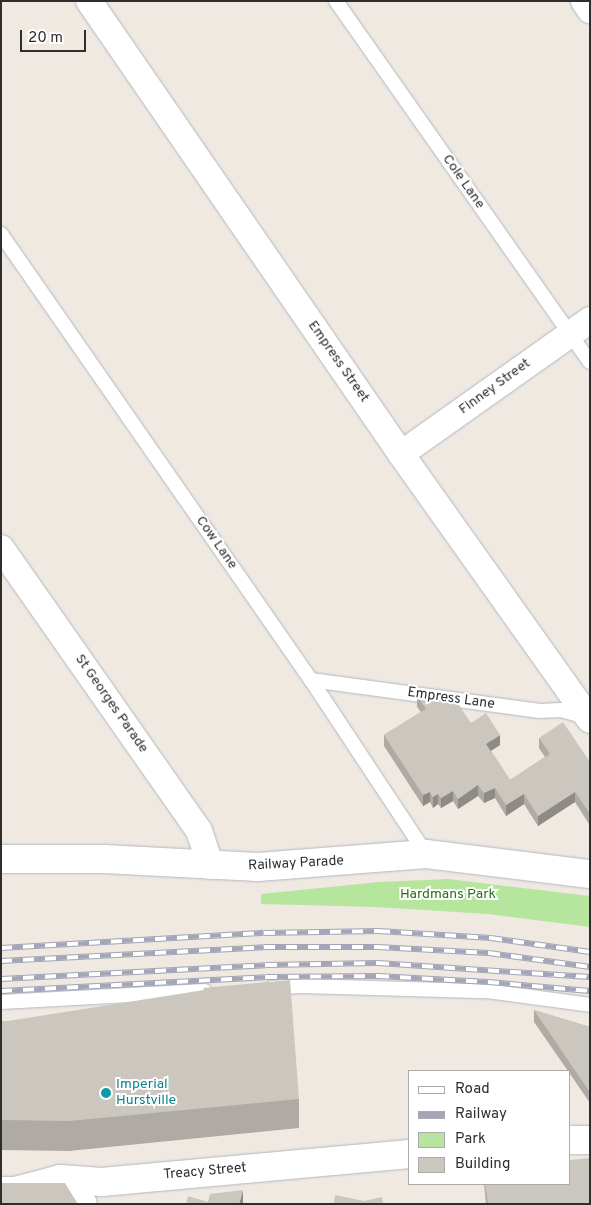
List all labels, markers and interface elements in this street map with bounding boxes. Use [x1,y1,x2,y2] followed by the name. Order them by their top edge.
[22,20,89,52] scale bar
[28,29,63,48] text: 20 m
[438,152,488,212] street label: Cole Lane
[304,318,372,406] street label: Empress Street
[456,355,534,419] street label: Finney Street
[192,513,240,573] street label: Cow Lane
[71,652,151,756] street label: St Georges Parade
[406,685,496,713] street label: Empress Lane
[248,853,344,875] street label: Railway Parade
[400,887,496,903] park label: Hardmans Park
[408,1070,571,1185] legend
[116,1077,176,1110] place label: Imperial Hurstville
[455,1080,490,1099] text: Road
[100,1087,112,1099] marker: Imperial Hurstville
[455,1105,507,1124] text: Railway
[455,1130,486,1149] text: Park
[455,1155,510,1174] text: Building
[163,1160,247,1184] street label: Treacy Street

